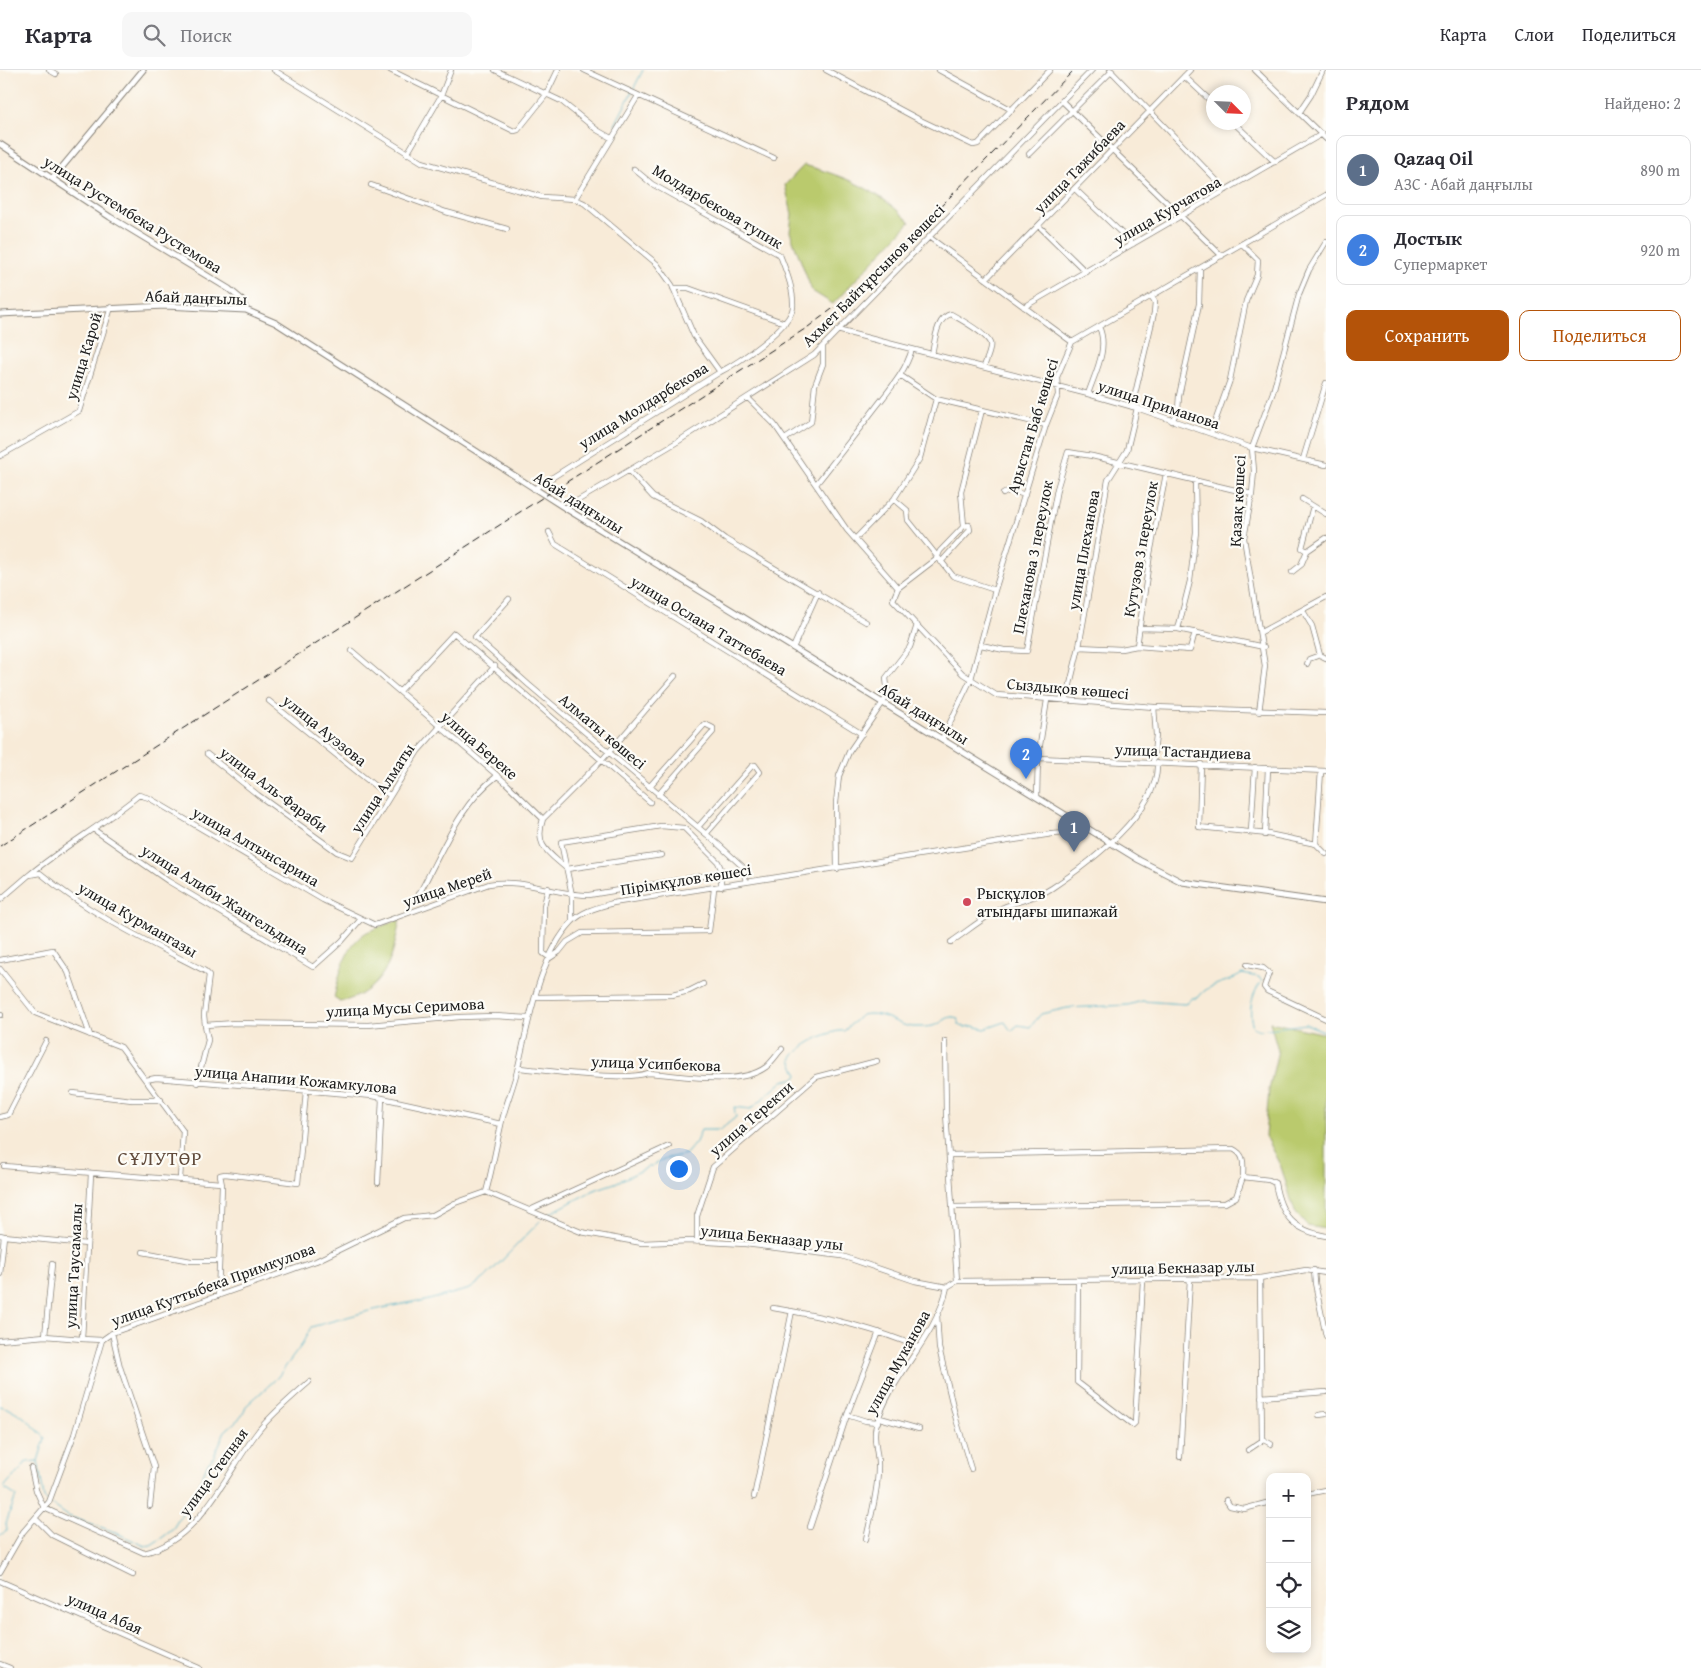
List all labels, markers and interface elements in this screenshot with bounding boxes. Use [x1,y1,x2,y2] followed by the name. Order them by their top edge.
[122,12,472,57] search box
[25,17,92,52] text: Карта
[140,21,168,49] icon: search
[180,21,232,49] text: Поиск
[1440,21,1487,48] text: Карта
[1515,21,1554,48] text: Слои
[1582,21,1676,48] text: Поделиться
[1206,85,1251,130] north arrow
[1346,87,1409,118] text: Рядом
[1604,91,1681,115] text: Найдено: 2
[1027,113,1131,219] street label: улица Тажибаева
[1394,144,1473,172] text: Qazaq Oil
[38,149,227,279] street label: улица Рустембека Рустемова
[648,157,788,255] street label: Молдарбекова тупик
[1359,158,1367,182] text: 1
[1640,158,1680,182] text: 890 m
[1108,169,1226,251] street label: улица Курчатова
[1394,172,1533,196] text: АЗС · Абай даңғылы
[796,198,950,352] street label: Ахмет Байтұрсынов көшесі
[1394,224,1462,252] text: Достык
[1359,238,1367,262] text: 2
[1640,238,1680,262] text: 920 m
[1394,252,1487,276] text: Супермаркет
[144,283,248,311] street label: Абай даңғылы
[58,309,108,404] street label: улица Карой
[1346,310,1509,361] button: Сохранить
[1519,310,1681,361] button: Поделиться
[573,355,713,455] street label: улица Молдарбекова
[1000,355,1064,497] street label: Арыстан Баб көшесі
[1094,373,1224,435] street label: улица Приманова
[1223,454,1251,548] street label: Қазақ көшесі
[529,465,629,539] street label: Абай даңғылы
[1005,477,1059,636] street label: Плеханова 3 переулок
[1116,479,1164,619] street label: Кутузов 3 переулок
[1060,487,1105,613] street label: улица Плеханова
[625,568,792,681] street label: улица Ослана Таттебаева
[1006,671,1131,705] street label: Сыздықов көшесі
[874,676,974,750] street label: Абай даңғылы
[554,687,652,775] street label: Алматы көшесі
[277,688,373,772] street label: улица Ауэзова
[435,704,524,785] street label: улица Береке
[1114,737,1252,765] street label: улица Тастандиева
[343,738,420,839] street label: улица Алматы
[1010,738,1042,779] pin: 2
[214,740,334,838] street label: улица Аль-Фараби
[187,799,324,892] street label: улица Алтынсарина
[1058,811,1090,852] pin: 1
[136,837,313,960] street label: улица Алиби Жангельдина
[619,857,754,901] street label: Пірімқұлов көшесі
[398,860,495,914] street label: улица Мерей
[73,875,202,963] street label: улица Курмангазы
[977,881,1118,923] place label: Рысқұлов атындағы шипажай
[961,896,973,908] marker: Рысқұлов атындағы шипажай
[324,991,485,1023] street label: улица Мусы Серимова
[590,1049,722,1077] street label: улица Усипбекова
[193,1058,398,1100] street label: улица Анапии Кожамкулова
[703,1074,799,1162] street label: улица Теректи
[118,1144,202,1172] district label: СҰЛУТӨР
[666,1156,692,1182] your location
[58,1203,88,1330] street label: улица Таусамалы
[698,1217,845,1256] street label: улица Бекназар улы
[107,1236,319,1332] street label: улица Куттыбека Примкулова
[1110,1254,1255,1280] street label: улица Бекназар улы
[858,1305,936,1420] street label: улица Муканова
[172,1423,253,1522] street label: улица Степная
[1266,1473,1311,1653] map controls
[1266,1473,1311,1518] button: +
[1266,1518,1311,1563] button: −
[1266,1563,1311,1608] button: locate
[63,1585,147,1640] street label: улица Абая
[1266,1608,1311,1653] button: layers

